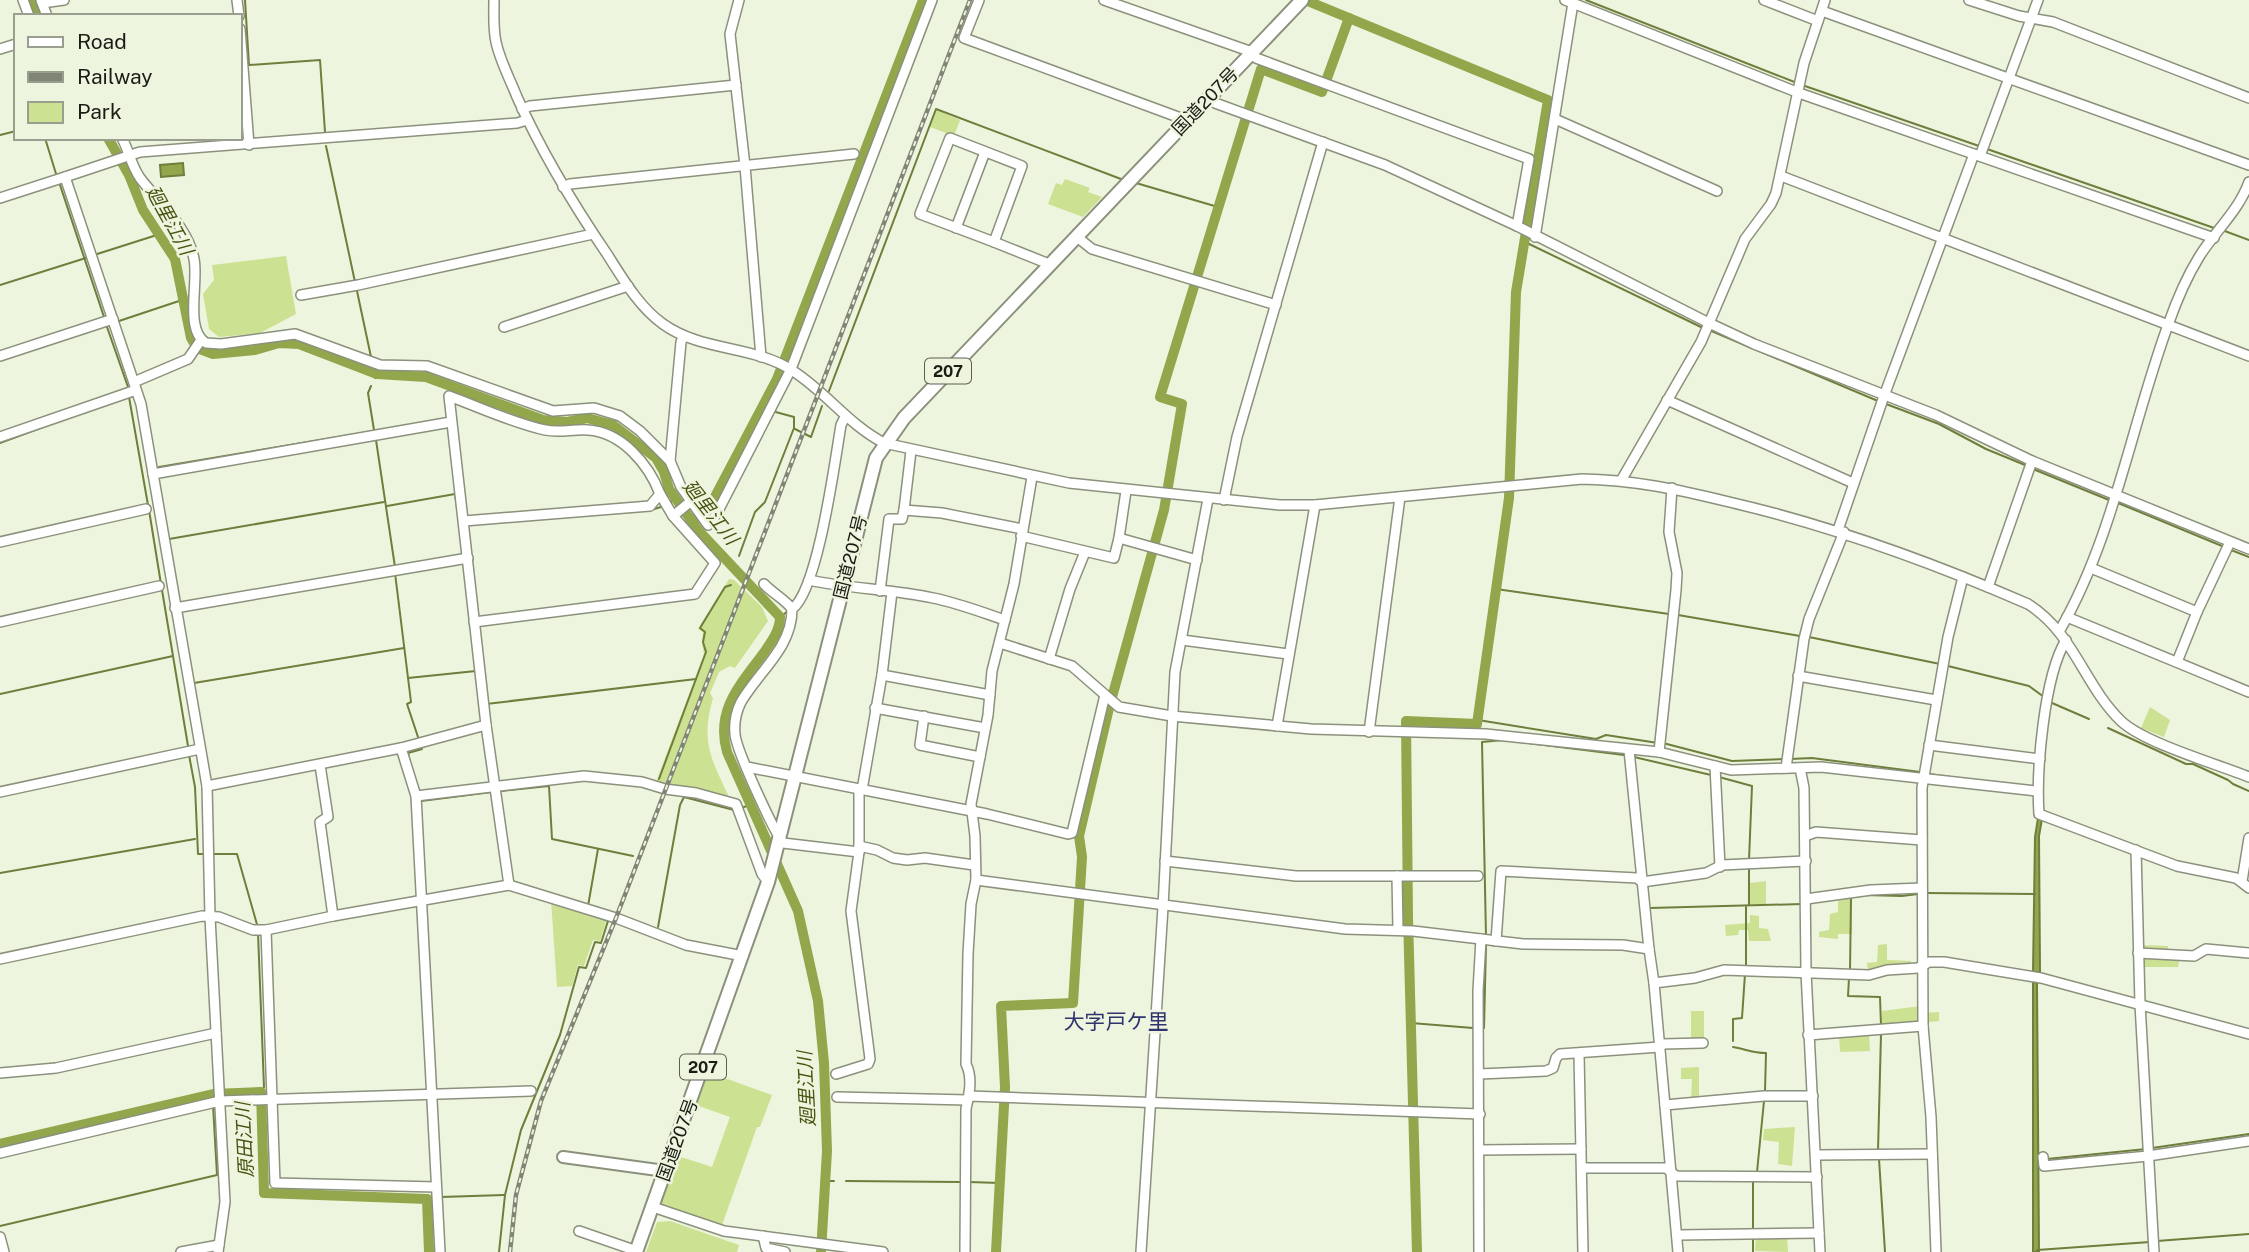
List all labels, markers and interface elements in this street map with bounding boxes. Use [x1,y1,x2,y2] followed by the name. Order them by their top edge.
[14,14,242,140] legend
[77,29,127,54] text: Road
[1167,63,1243,139] street label: 国道207号
[77,64,153,89] text: Railway
[77,99,122,124] text: Park
[142,181,199,260] water label: 廻里江川
[925,358,971,384] road number: 207
[679,475,744,550] water label: 廻里江川
[829,513,871,601] street label: 国道207号
[1064,1009,1169,1034] district label: 大字戸ケ里
[793,1048,819,1128] water label: 廻里江川
[680,1054,726,1079] road number: 207
[652,1096,702,1184] street label: 国道207号
[231,1099,257,1179] water label: 原田江川

